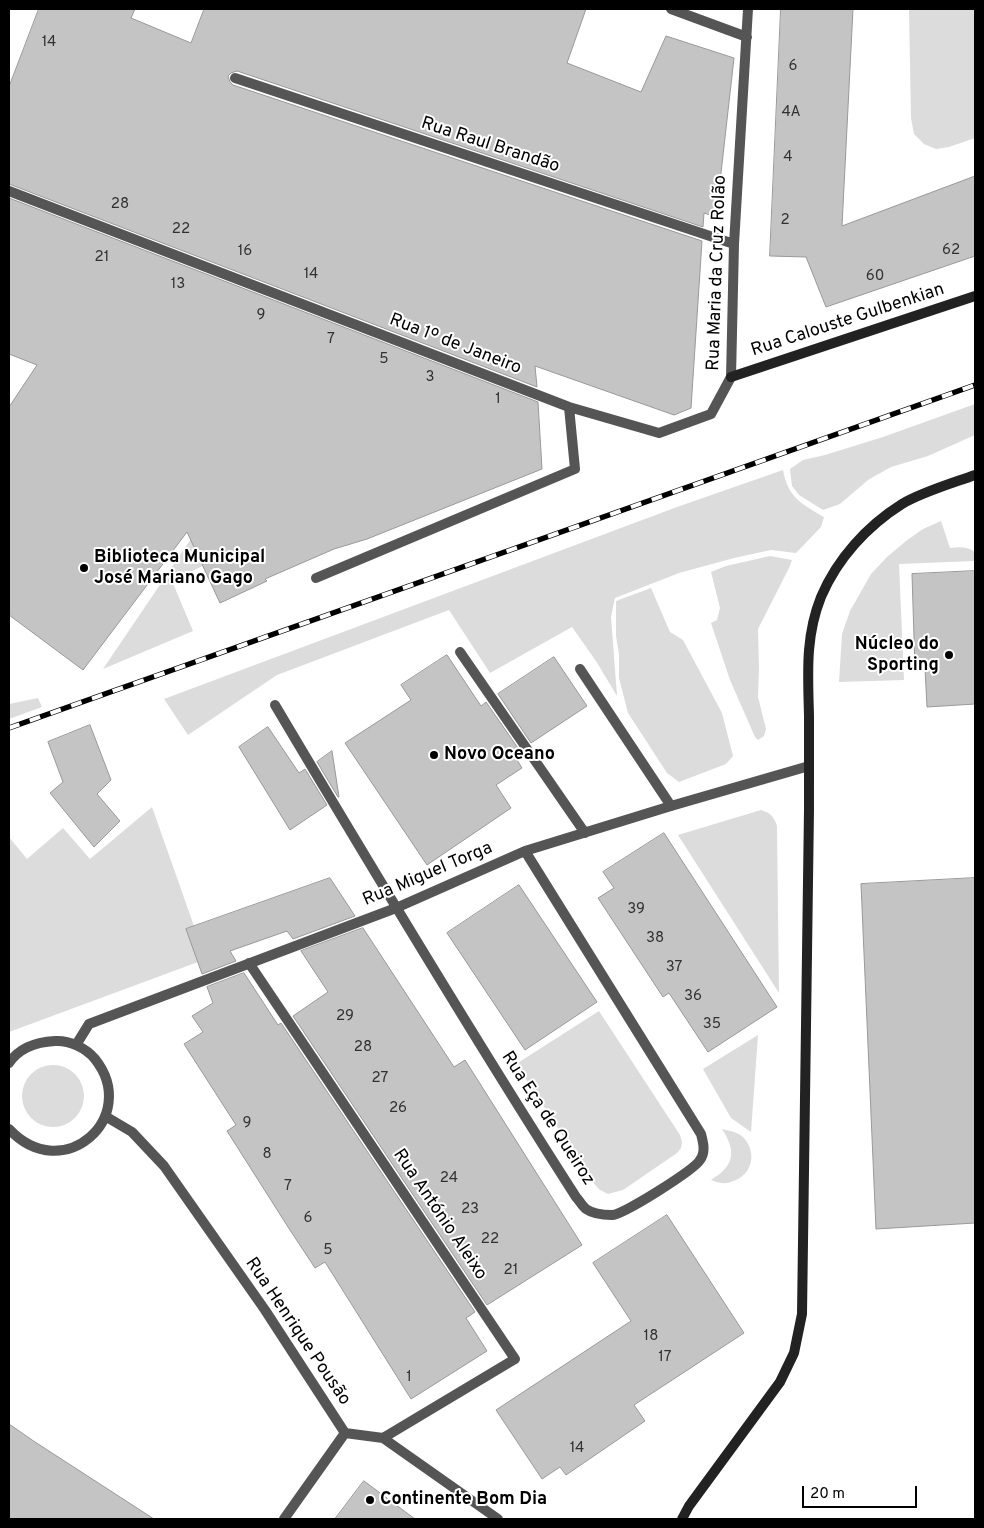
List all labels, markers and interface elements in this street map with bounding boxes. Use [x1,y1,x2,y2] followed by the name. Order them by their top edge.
[42,34,56,52] house number: 14
[789,58,797,76] house number: 6
[781,104,801,122] house number: 4A
[418,113,562,179] street label: Rua Raul Brandão
[783,149,793,167] house number: 4
[704,175,732,371] street label: Rua Maria da Cruz Rolão
[111,196,129,214] house number: 28
[780,212,790,230] house number: 2
[172,221,190,239] house number: 22
[942,242,960,260] house number: 62
[238,243,252,261] house number: 16
[95,249,109,267] house number: 21
[304,266,318,284] house number: 14
[866,268,884,286] house number: 60
[171,276,185,294] house number: 13
[749,280,947,362] street label: Rua Calouste Gulbenkian
[257,307,265,325] house number: 9
[386,310,524,380] street label: Rua 1º de Janeiro
[327,331,335,349] house number: 7
[379,351,389,369] house number: 5
[425,369,435,387] house number: 3
[495,391,501,409] house number: 1
[94,547,265,590] place label: Biblioteca Municipal José Mariano Gago
[78,562,90,574] marker: Biblioteca Municipal José Mariano Gago
[855,634,939,676] place label: Núcleo do Sporting
[943,649,955,661] marker: Núcleo do Sporting
[444,744,555,766] place label: Novo Oceano
[428,749,440,761] marker: Novo Oceano
[360,838,496,912] street label: Rua Miguel Torga
[627,901,645,919] house number: 39
[646,930,664,948] house number: 38
[666,959,682,977] house number: 37
[684,988,702,1006] house number: 36
[336,1008,354,1026] house number: 29
[703,1016,721,1034] house number: 35
[354,1039,372,1057] house number: 28
[496,1048,598,1190] street label: Rua Eça de Queiroz
[372,1070,388,1088] house number: 27
[389,1100,407,1118] house number: 26
[243,1115,251,1133] house number: 9
[387,1145,491,1285] street label: Rua António Aleixo
[262,1146,272,1164] house number: 8
[440,1170,458,1188] house number: 24
[284,1178,292,1196] house number: 7
[461,1201,479,1219] house number: 23
[304,1210,312,1228] house number: 6
[481,1231,499,1249] house number: 22
[323,1242,333,1260] house number: 5
[240,1254,354,1410] street label: Rua Henrique Pousão
[504,1262,518,1280] house number: 21
[644,1328,658,1346] house number: 18
[658,1349,672,1367] house number: 17
[406,1369,412,1387] house number: 1
[570,1440,584,1458] house number: 14
[804,1476,919,1508] scale bar
[810,1485,845,1504] text: 20 m
[380,1489,547,1511] place label: Continente Bom Dia
[364,1494,376,1506] marker: Continente Bom Dia

